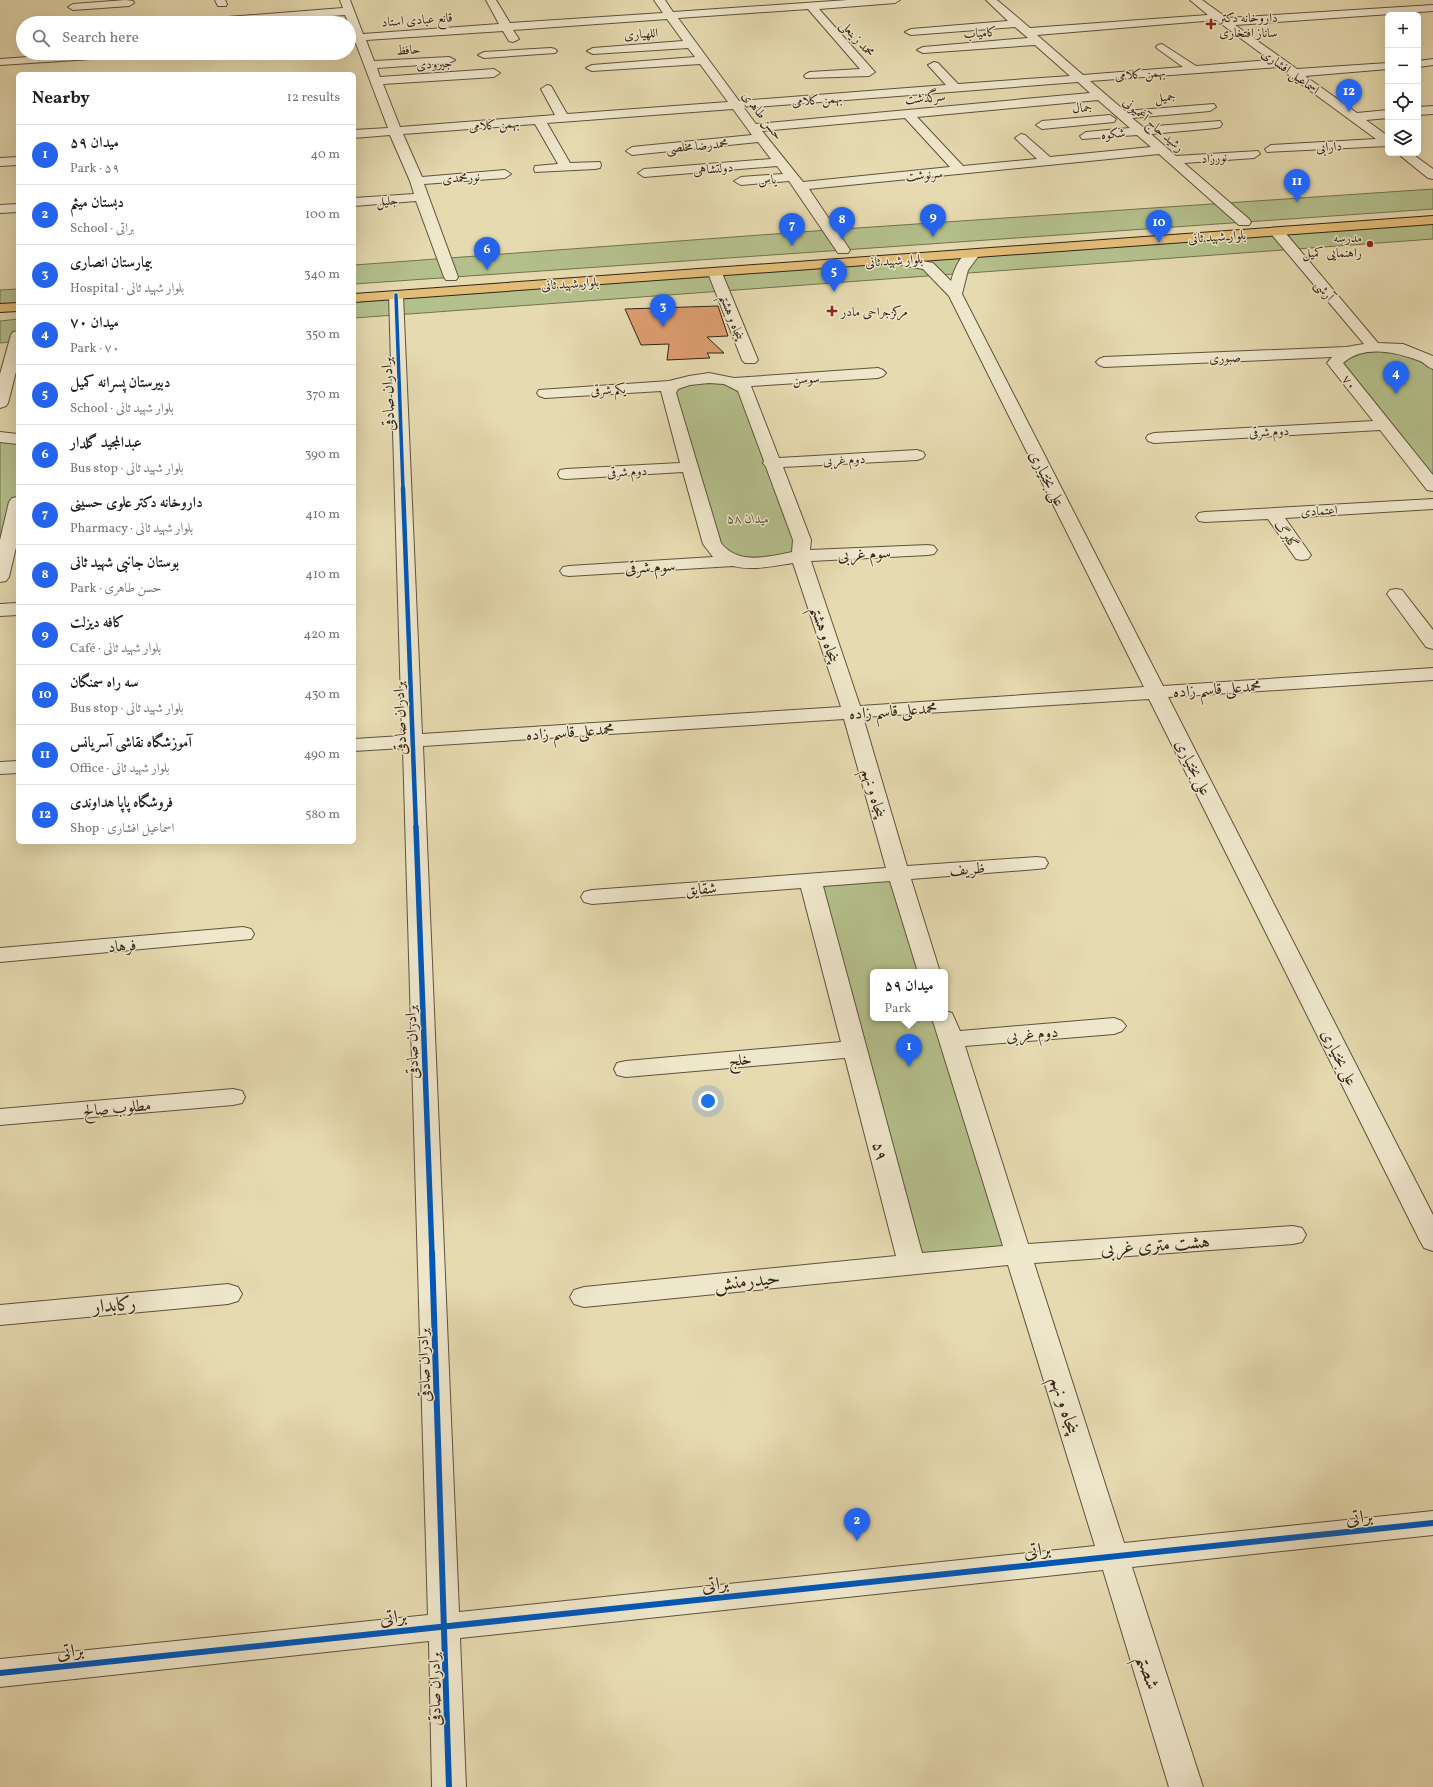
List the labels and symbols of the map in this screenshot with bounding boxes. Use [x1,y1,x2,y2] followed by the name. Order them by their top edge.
[381,10,454,34] street label: قانع عبادی استاد
[1217,10,1278,43] place label: داروخانه دكتر ساناز افتخارى
[835,17,878,62] street label: محمد زینعلی
[1206,19,1216,29] marker: داروخانه دكتر ساناز افتخارى
[963,24,997,44] street label: کامیاب
[624,25,659,45] street label: اللهیاری
[395,41,421,61] street label: حافظ
[1257,46,1323,100] street label: اسماعیل افشاری
[416,55,453,75] street label: جیرودی
[1114,64,1166,86] street label: بهمن کلامی
[1336,79,1362,112] pin: 12
[904,86,946,110] street label: سرگذشت
[737,88,786,144] street label: حسن طاهری
[1154,88,1176,108] street label: جمیل
[791,90,843,112] street label: بهمن کلامی
[1118,94,1187,158] street label: رشید حاج آغمیونی
[1071,99,1093,119] street label: جمال
[468,115,520,137] street label: بهمن کلامی
[1100,125,1126,145] street label: شکوه
[666,135,729,159] street label: محمدرضا مخلصی
[1315,138,1343,158] street label: دارابی
[1201,149,1228,169] street label: نورزاد
[692,159,734,181] street label: دولتشاهی
[905,165,944,187] street label: سرنوشت
[442,169,481,189] street label: نورمحمدی
[1284,169,1310,202] pin: 11
[757,171,779,191] street label: یاس
[376,192,399,212] street label: جلیل
[920,204,946,237] pin: 9
[829,207,855,240] pin: 8
[1146,210,1172,243] pin: 10
[779,213,805,246] pin: 7
[1188,227,1247,249] street label: بلوار شهید ثانی
[1302,230,1362,263] place label: مدرسه راهنمایی کمیل
[474,237,500,270] pin: 6
[1365,239,1375,249] marker: مدرسه راهنمایی کمیل
[865,251,924,273] street label: بلوار شهید ثانی
[821,259,847,292] pin: 5
[541,274,600,296] street label: بلوار شهید ثانی
[1310,277,1338,306] street label: آرشی
[711,292,748,345] street label: پنجاه و هشتم
[650,294,676,327] pin: 3
[839,304,908,322] place label: مرکزجراحی مادر
[826,305,838,317] marker: مرکزجراحی مادر
[1209,349,1241,369] street label: صبوری
[377,356,401,431] street label: برادران صادقی
[1383,361,1409,394] pin: 4
[792,370,820,390] street label: سوسن
[1337,372,1360,395] street label: ۷۰
[590,381,628,403] street label: یکم شرقی
[1248,423,1290,444] street label: دوم شرقی
[1023,447,1070,511] street label: علی بختیاری
[822,451,866,472] street label: دوم غربی
[606,463,648,484] street label: دوم شرقی
[1300,502,1338,522] street label: اعتمادی
[727,511,769,529] park label: میدان ۵۸
[1269,517,1302,553] street label: گلبرگ
[837,543,891,569] street label: سوم غربی
[624,556,676,582] street label: سوم شرقی
[800,603,844,669] street label: پنجاه و هشتم
[1172,676,1262,708] street label: محمدعلی قاسم زاده
[389,680,413,755] street label: برادران صادقی
[848,698,938,730] street label: محمدعلی قاسم زاده
[525,719,615,751] street label: محمدعلی قاسم زاده
[1169,736,1216,800] street label: علی بختیاری
[853,766,891,823] street label: پنجاه و نهم
[949,858,986,882] street label: ظریف
[685,878,718,902] street label: شقایق
[107,935,137,959] street label: فرهاد
[401,1004,425,1079] street label: برادران صادقی
[1005,1022,1059,1050] street label: دوم غربی
[1315,1026,1362,1090] street label: علی بختیاری
[896,1034,922,1067] pin: 1
[728,1049,753,1075] street label: خلج
[698,1091,718,1111] your location
[82,1095,152,1124] street label: مطلوب صالح
[866,1140,892,1163] street label: ۵۹
[1099,1229,1211,1263] street label: هشت متری غربی
[713,1266,781,1298] street label: حیدرمنش
[89,1291,137,1321] street label: رکابدار
[413,1327,437,1402] street label: برادران صادقی
[1039,1373,1086,1441] street label: پنجاه و نهم
[1344,1504,1375,1532] street label: براتی
[844,1508,870,1541] pin: 2
[1022,1537,1053,1565] street label: براتی
[700,1571,731,1599] street label: براتی
[378,1604,409,1632] street label: براتی
[55,1638,86,1666] street label: براتی
[424,1652,448,1726] street label: برادران صادقی
[1125,1652,1165,1695] street label: شصتم

